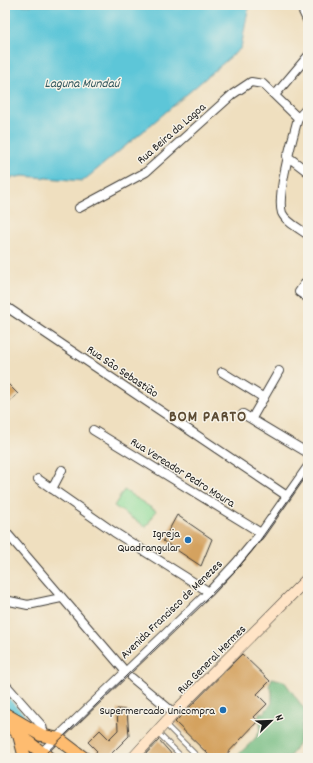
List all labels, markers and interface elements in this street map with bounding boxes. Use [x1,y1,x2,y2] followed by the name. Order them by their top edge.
[45,75,121,94] water label: Laguna Mundaú
[134,99,210,169] street label: Rua Beira da Lagoa
[83,342,161,403] street label: Rua São Sebastião
[169,406,247,429] district label: BOM PARTO
[127,434,238,513] street label: Rua Vereador Pedro Moura
[118,526,181,557] place label: Igreja Quadrangular
[183,535,193,545] marker: Igreja Quadrangular
[117,557,227,664] street label: Avenida Francisco de Menezes
[174,622,250,698] street label: Rua General Hermes
[251,701,291,741] north arrow
[100,703,215,720] place label: Supermercado Unicompra
[218,705,228,715] marker: Supermercado Unicompra
[270,712,287,724] text: N

